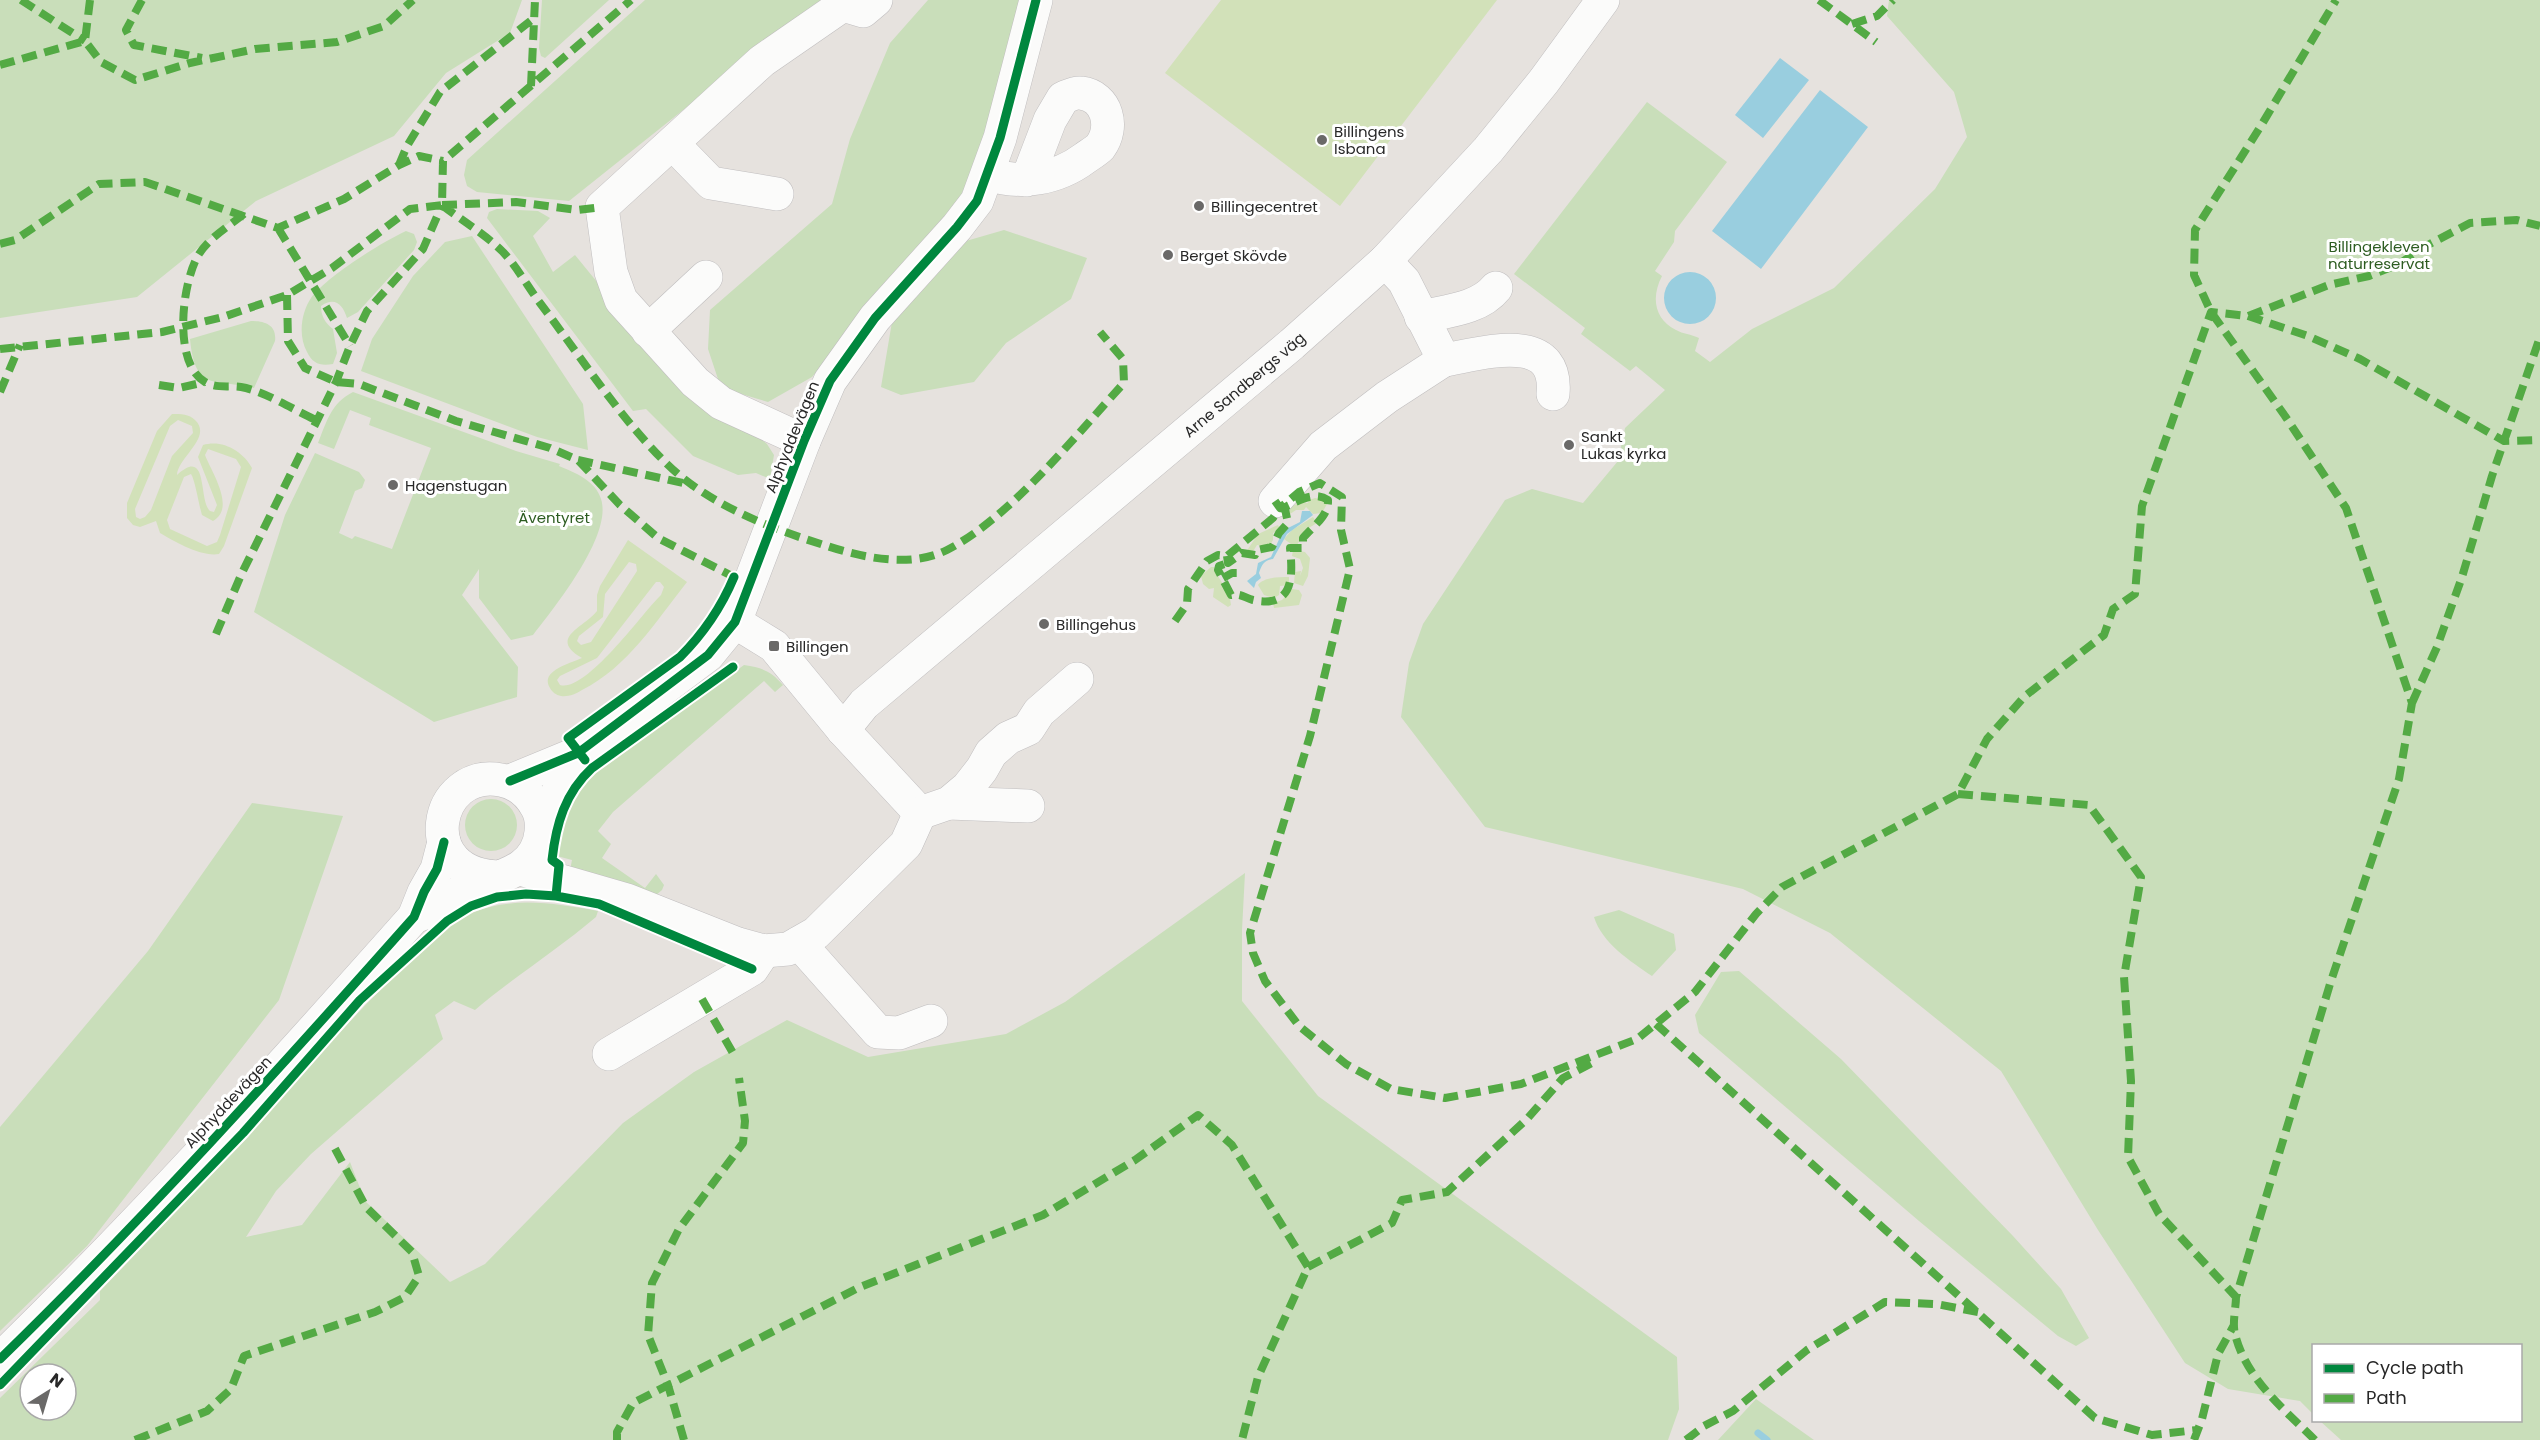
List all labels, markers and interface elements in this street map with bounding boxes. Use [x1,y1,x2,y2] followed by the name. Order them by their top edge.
[1334,121,1405,159] place label: Billingens Isbana
[1315,133,1329,147] marker: Billingens Isbana
[1211,196,1318,217] place label: Billingecentret
[1192,199,1206,213] marker: Billingecentret
[2328,236,2430,274] park label: Billingekleven naturreservat
[1180,245,1287,266] place label: Berget Skövde
[1161,248,1175,262] marker: Berget Skövde
[1179,327,1309,442] street label: Arne Sandbergs väg
[760,378,824,496] street label: Alphyddevägen
[1581,426,1666,464] place label: Sankt Lukas kyrka
[1562,438,1576,452] marker: Sankt Lukas kyrka
[405,475,507,496] place label: Hagenstugan
[386,478,400,492] marker: Hagenstugan
[518,507,590,528] park label: Äventyret
[1056,614,1136,635] place label: Billingehus
[1037,617,1051,631] marker: Billingehus
[786,636,849,657] place label: Billingen
[767,639,781,653] marker: Billingen
[180,1051,276,1153] street label: Alphyddevägen
[2312,1344,2522,1422] legend
[2366,1355,2464,1380] text: Cycle path
[18,1362,78,1422] north arrow
[45,1368,68,1393] text: N
[2366,1385,2407,1410] text: Path

